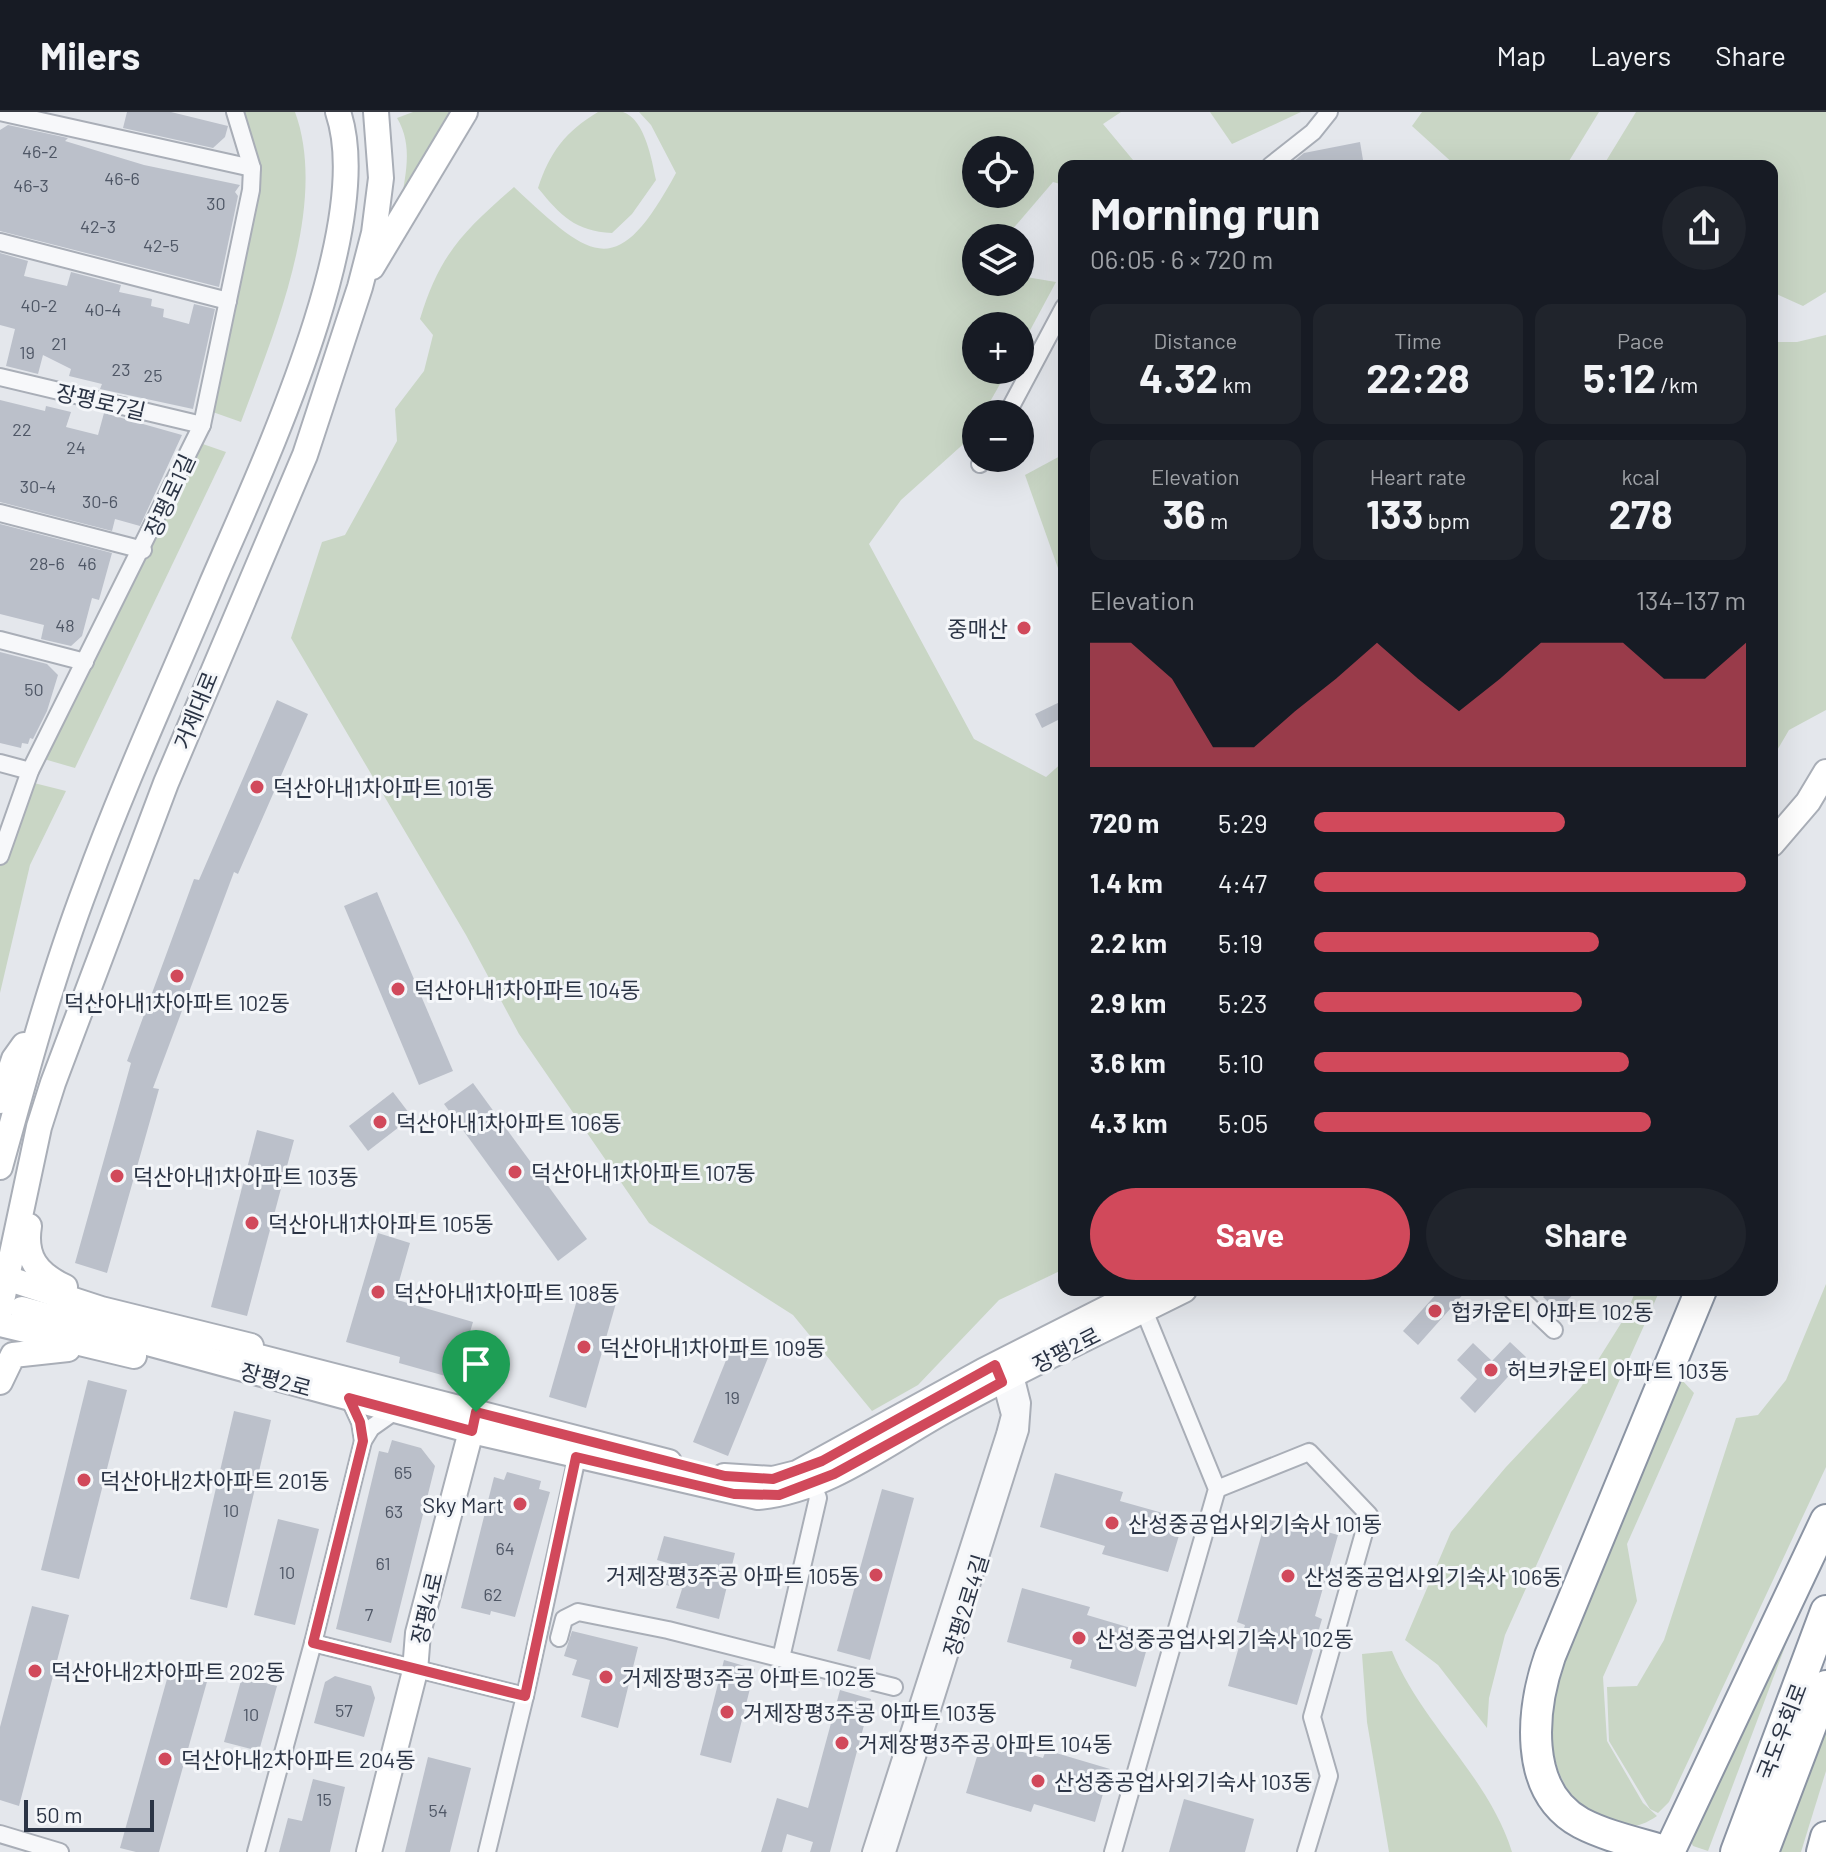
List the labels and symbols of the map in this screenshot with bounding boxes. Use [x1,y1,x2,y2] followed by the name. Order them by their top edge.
[22,140,58,162] house number: 46-2
[104,167,140,189] house number: 46-6
[13,174,49,196] house number: 46-3
[206,192,226,214] house number: 30
[80,215,116,237] house number: 42-3
[143,234,179,256] house number: 42-5
[21,294,57,316] house number: 40-2
[84,298,122,320] house number: 40-4
[51,332,67,354] house number: 21
[19,341,35,363] house number: 19
[112,358,130,380] house number: 23
[144,364,162,386] house number: 25
[54,378,148,424] street label: 장평로7길
[12,418,32,440] house number: 22
[66,436,86,458] house number: 24
[138,449,200,541] street label: 장평로1길
[20,475,56,497] house number: 30-4
[82,490,118,512] house number: 30-6
[29,552,65,574] house number: 28-6
[77,552,97,574] house number: 46
[55,614,75,636] house number: 48
[947,615,1008,641] place label: 중매산
[1015,619,1033,637] marker: 중매산
[168,668,222,752] street label: 거제대로
[24,678,44,700] house number: 50
[273,774,494,800] place label: 덕산아내1차아파트 101동
[248,778,266,796] marker: 덕산아내1차아파트 101동
[168,967,186,985] marker: 덕산아내1차아파트 102동
[414,976,641,1002] place label: 덕산아내1차아파트 104동
[389,980,407,998] marker: 덕산아내1차아파트 104동
[64,989,290,1015] place label: 덕산아내1차아파트 102동
[396,1109,622,1135] place label: 덕산아내1차아파트 106동
[371,1113,389,1131] marker: 덕산아내1차아파트 106동
[531,1159,756,1185] place label: 덕산아내1차아파트 107동
[133,1163,359,1189] place label: 덕산아내1차아파트 103동
[506,1163,524,1181] marker: 덕산아내1차아파트 107동
[108,1167,126,1185] marker: 덕산아내1차아파트 103동
[268,1210,494,1236] place label: 덕산아내1차아파트 105동
[243,1214,261,1232] marker: 덕산아내1차아파트 105동
[394,1279,620,1305] place label: 덕산아내1차아파트 108동
[369,1283,387,1301] marker: 덕산아내1차아파트 108동
[1451,1298,1654,1324] place label: 헙카운티 아파트 102동
[1426,1302,1444,1320] marker: 헙카운티 아파트 102동
[1028,1321,1104,1377] street label: 장평2로
[442,1330,510,1412] pin
[600,1334,826,1360] place label: 덕산아내1차아파트 109동
[575,1338,593,1356] marker: 덕산아내1차아파트 109동
[238,1357,314,1401] street label: 장평2로
[1507,1357,1729,1383] place label: 허브카운티 아파트 103동
[1482,1361,1500,1379] marker: 허브카운티 아파트 103동
[724,1386,740,1408] house number: 19
[394,1461,412,1483] house number: 65
[100,1467,330,1493] place label: 덕산아내2차아파트 201동
[75,1471,93,1489] marker: 덕산아내2차아파트 201동
[422,1491,504,1517] place label: Sky Mart
[511,1495,529,1513] marker: Sky Mart
[223,1499,239,1521] house number: 10
[385,1500,403,1522] house number: 63
[1128,1510,1382,1536] place label: 산성중공업사외기숙사 101동
[1103,1514,1121,1532] marker: 산성중공업사외기숙사 101동
[495,1537,515,1559] house number: 64
[937,1551,993,1659] street label: 장평2로4길
[375,1552,391,1574] house number: 61
[279,1561,295,1583] house number: 10
[606,1562,860,1588] place label: 거제장평3주공 아파트 105동
[1304,1563,1563,1589] place label: 산성중공업사외기숙사 106동
[867,1566,885,1584] marker: 거제장평3주공 아파트 105동
[1279,1567,1297,1585] marker: 산성중공업사외기숙사 106동
[405,1570,447,1646] street label: 장평4로
[484,1583,502,1605] house number: 62
[365,1603,374,1625] house number: 7
[1095,1625,1354,1651] place label: 산성중공업사외기숙사 102동
[1070,1629,1088,1647] marker: 산성중공업사외기숙사 102동
[51,1658,285,1684] place label: 덕산아내2차아파트 202동
[26,1662,44,1680] marker: 덕산아내2차아파트 202동
[622,1664,876,1690] place label: 거제장평3주공 아파트 102동
[597,1668,615,1686] marker: 거제장평3주공 아파트 102동
[1751,1679,1811,1783] street label: 국도우회로
[335,1699,353,1721] house number: 57
[743,1699,997,1725] place label: 거제장평3주공 아파트 103동
[243,1703,259,1725] house number: 10
[718,1703,736,1721] marker: 거제장평3주공 아파트 103동
[858,1730,1113,1756] place label: 거제장평3주공 아파트 104동
[833,1734,851,1752] marker: 거제장평3주공 아파트 104동
[181,1746,416,1772] place label: 덕산아내2차아파트 204동
[156,1750,174,1768] marker: 덕산아내2차아파트 204동
[1054,1768,1313,1794] place label: 산성중공업사외기숙사 103동
[1029,1772,1047,1790] marker: 산성중공업사외기숙사 103동
[316,1788,332,1810] house number: 15
[24,1796,154,1832] scale bar
[428,1799,448,1821] house number: 54

